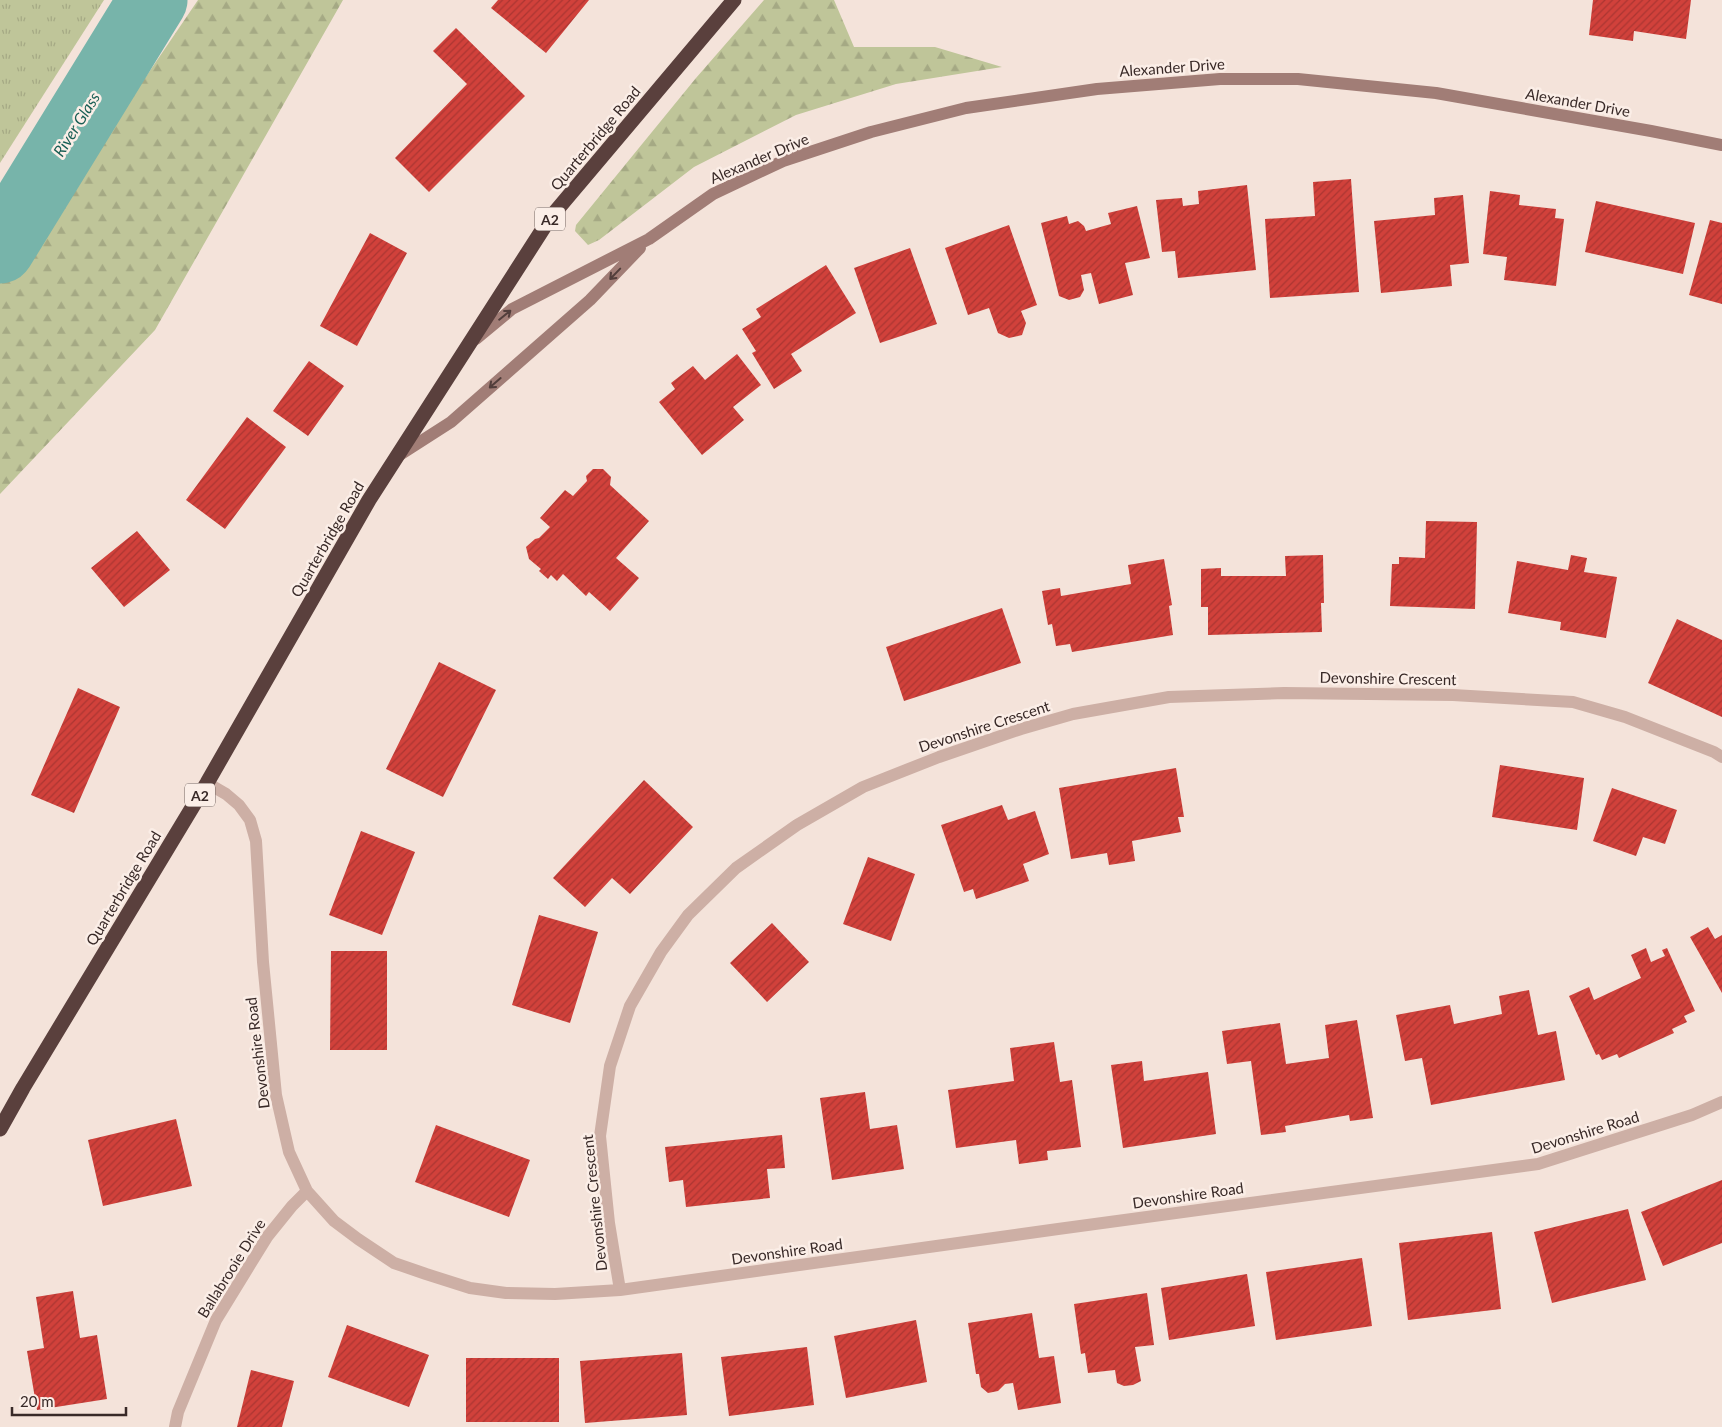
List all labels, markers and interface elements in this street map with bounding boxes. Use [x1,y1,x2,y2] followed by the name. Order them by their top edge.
[1119,54,1225,80] street label: Alexander Drive
[546,82,644,194] street label: Quarterbridge Road
[1524,84,1632,120] street label: Alexander Drive
[49,88,104,160] water label: River Glass
[707,129,811,187] street label: Alexander Drive
[535,208,565,230] road number: A2
[609,268,621,280] one-way arrow
[499,309,512,320] one-way arrow
[488,378,501,389] one-way arrow
[287,478,367,600] street label: Quarterbridge Road
[1319,668,1457,688] street label: Devonshire Crescent
[916,696,1053,756] street label: Devonshire Crescent
[185,784,215,806] road number: A2
[82,827,164,949] street label: Quarterbridge Road
[241,996,273,1110] street label: Devonshire Road
[1529,1107,1641,1157] street label: Devonshire Road
[578,1133,610,1272] street label: Devonshire Crescent
[1131,1178,1245,1212] street label: Devonshire Road
[193,1215,269,1321] street label: Ballabrooie Drive
[730,1234,844,1268] street label: Devonshire Road
[12,1384,126,1416] scale bar
[20,1392,54,1410] text: 20 m

